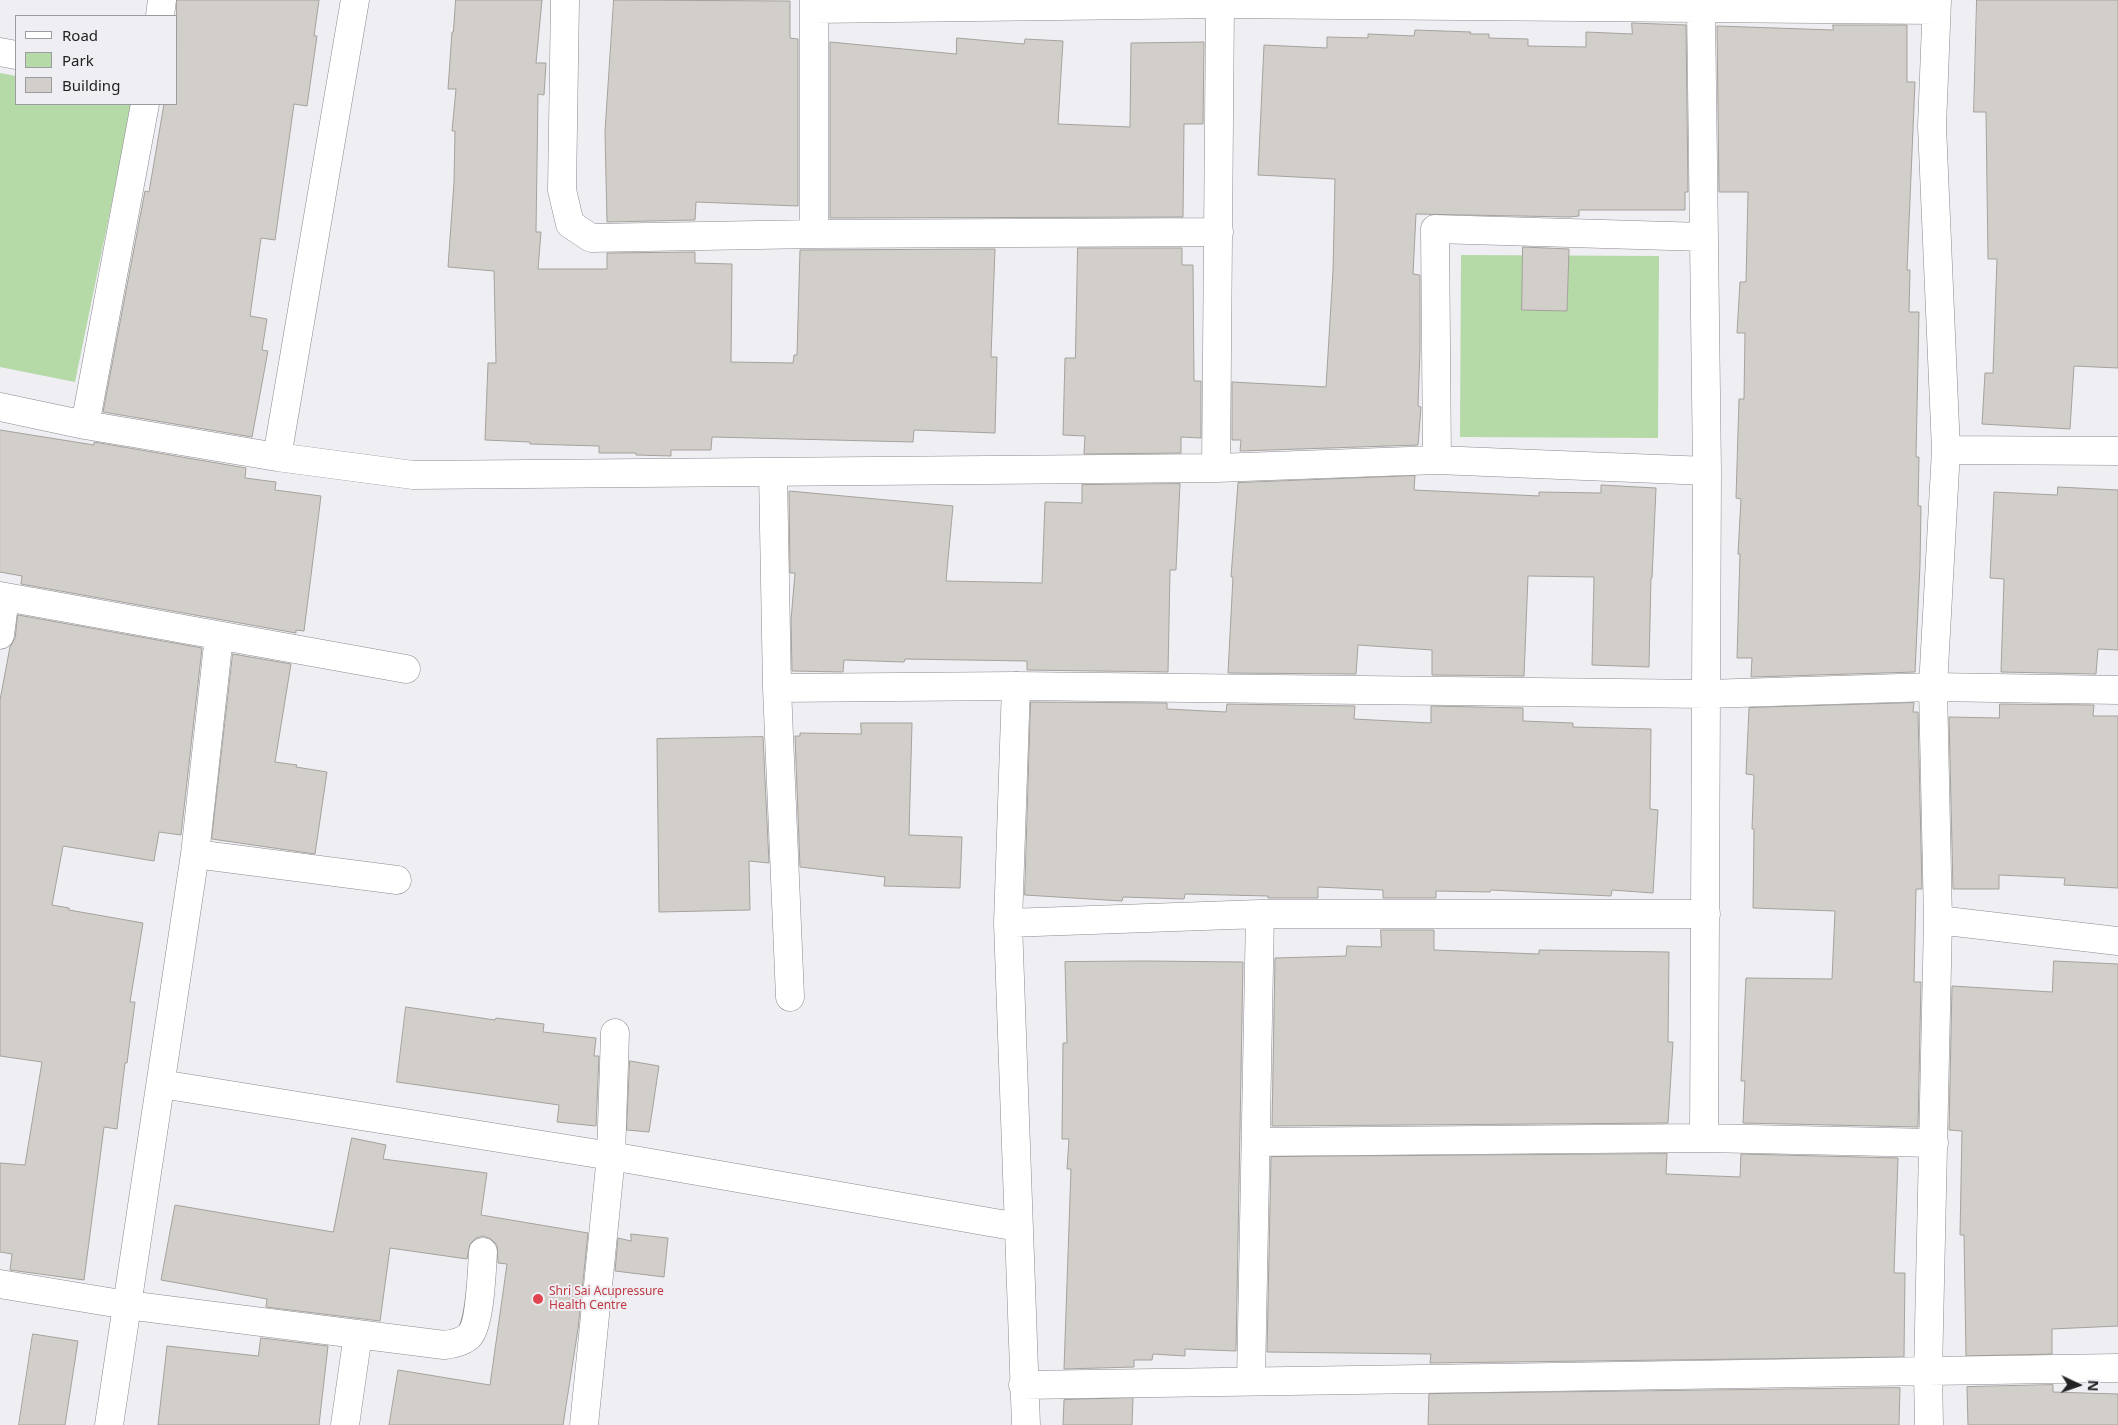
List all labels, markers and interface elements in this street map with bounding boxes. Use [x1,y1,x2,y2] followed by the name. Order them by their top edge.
[15,15,178,105] legend
[62,25,98,45] text: Road
[62,50,94,70] text: Park
[62,75,120,95] text: Building
[549,1285,664,1313] place label: Shri Sai Acupressure Health Centre
[531,1292,545,1306] marker: Shri Sai Acupressure Health Centre
[2053,1360,2103,1410] north arrow
[2084,1380,2103,1392] text: N

